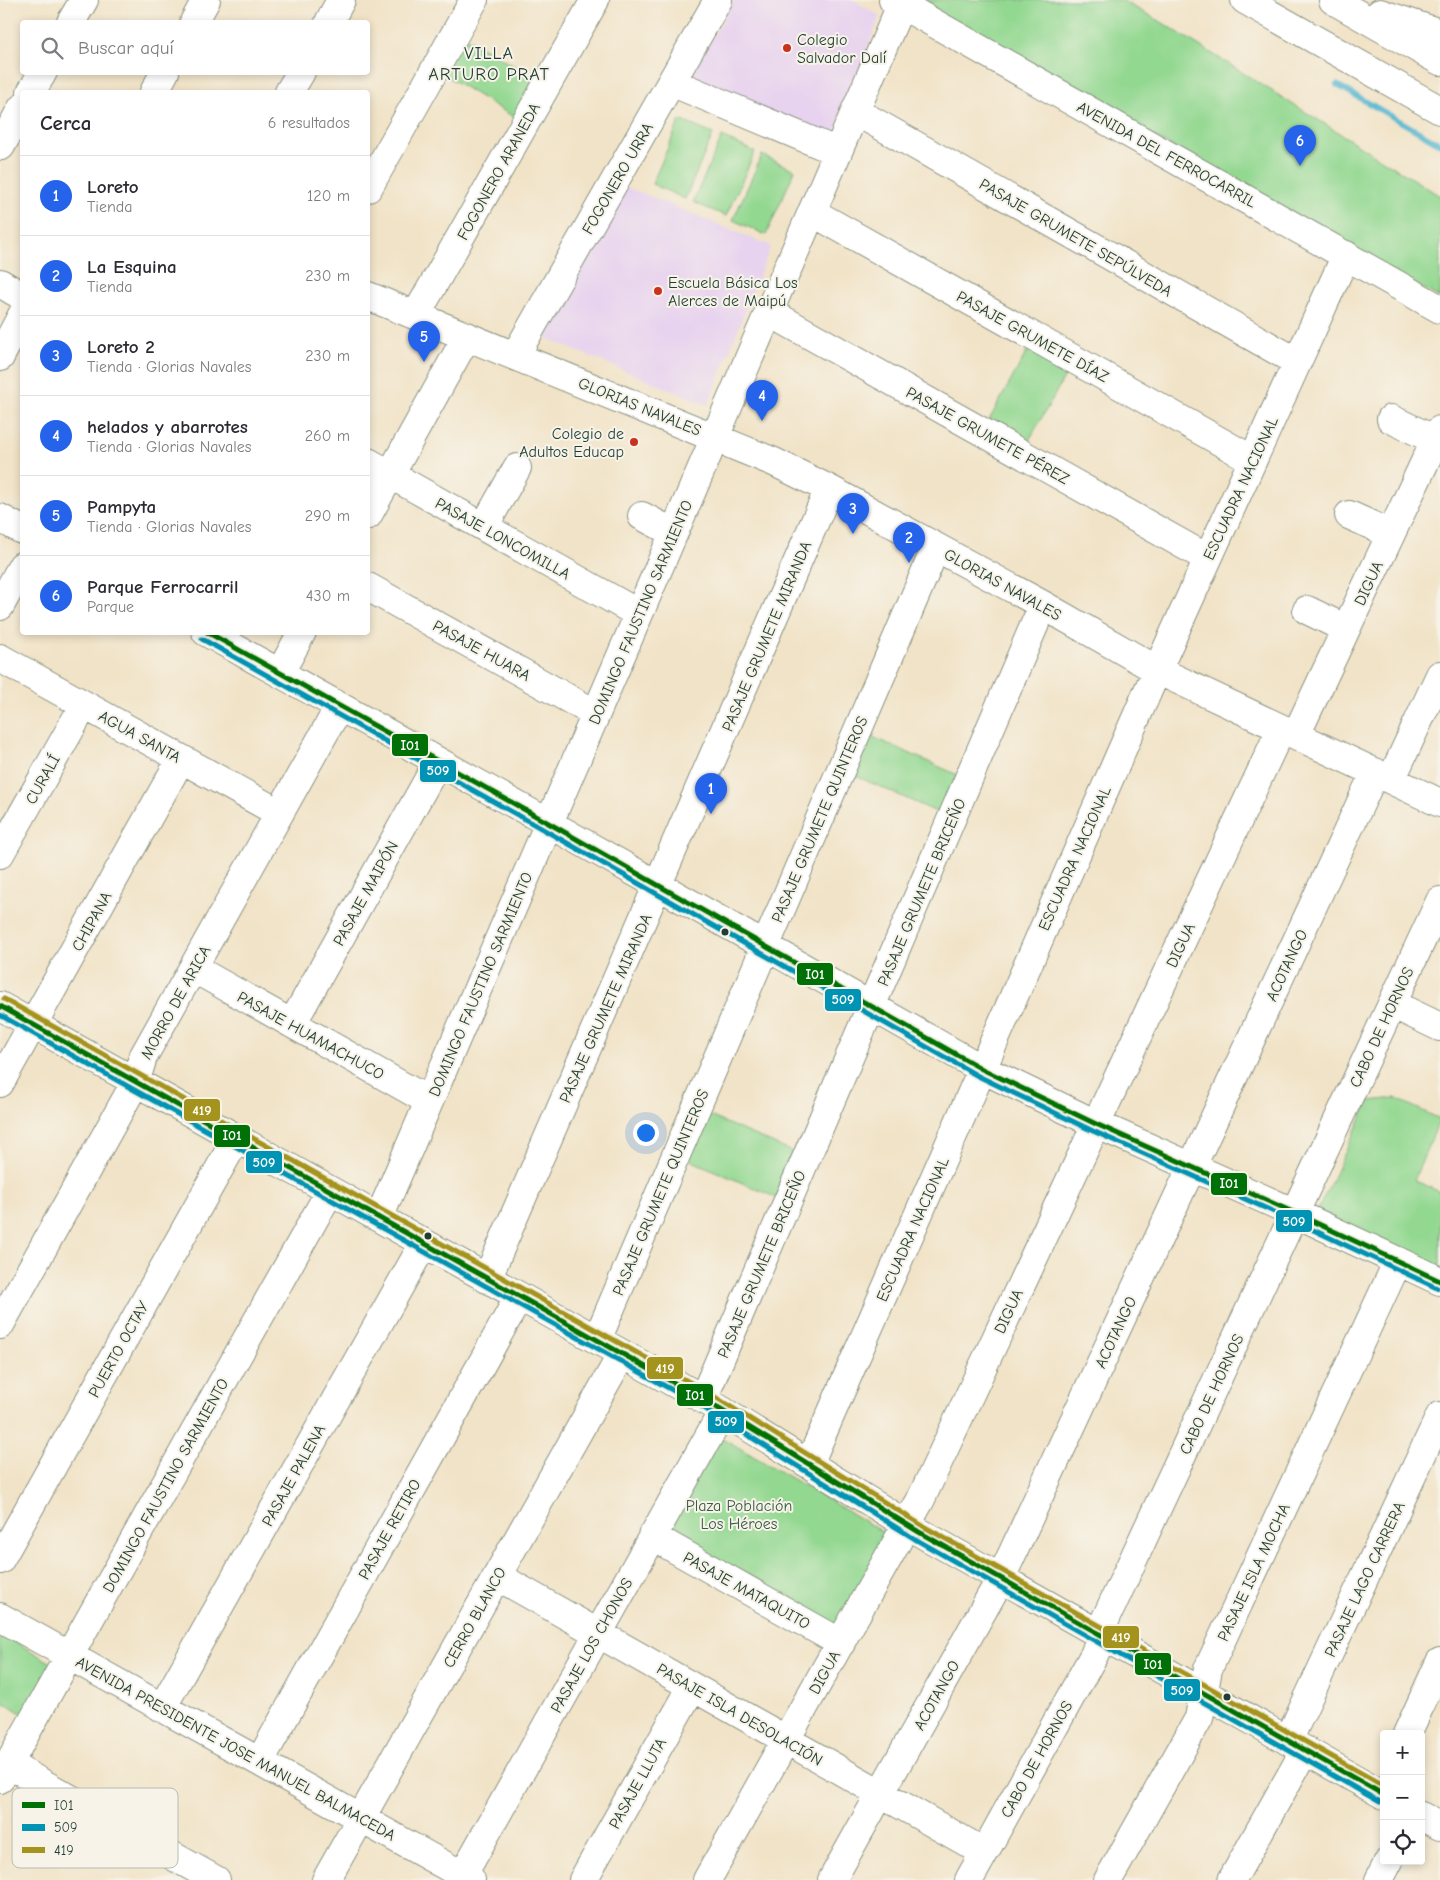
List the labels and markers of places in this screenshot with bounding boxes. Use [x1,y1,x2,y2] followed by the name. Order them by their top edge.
[797,31,887,67] place label: Colegio Salvador Dalí
[781,42,793,54] marker: Colegio Salvador Dalí
[1284,125,1316,166] pin: 6
[668,274,798,310] place label: Escuela Básica Los Alerces de Maipú
[652,285,664,297] marker: Escuela Básica Los Alerces de Maipú
[408,321,440,362] pin: 5
[746,380,778,421] pin: 4
[519,425,624,461] place label: Colegio de Adultos Educap
[628,436,640,448] marker: Colegio de Adultos Educap
[837,493,869,534] pin: 3
[893,522,925,563] pin: 2
[695,773,727,814] pin: 1
[720,927,730,937] unlabelled marker
[423,1231,433,1241] unlabelled marker
[1222,1692,1232,1702] unlabelled marker

